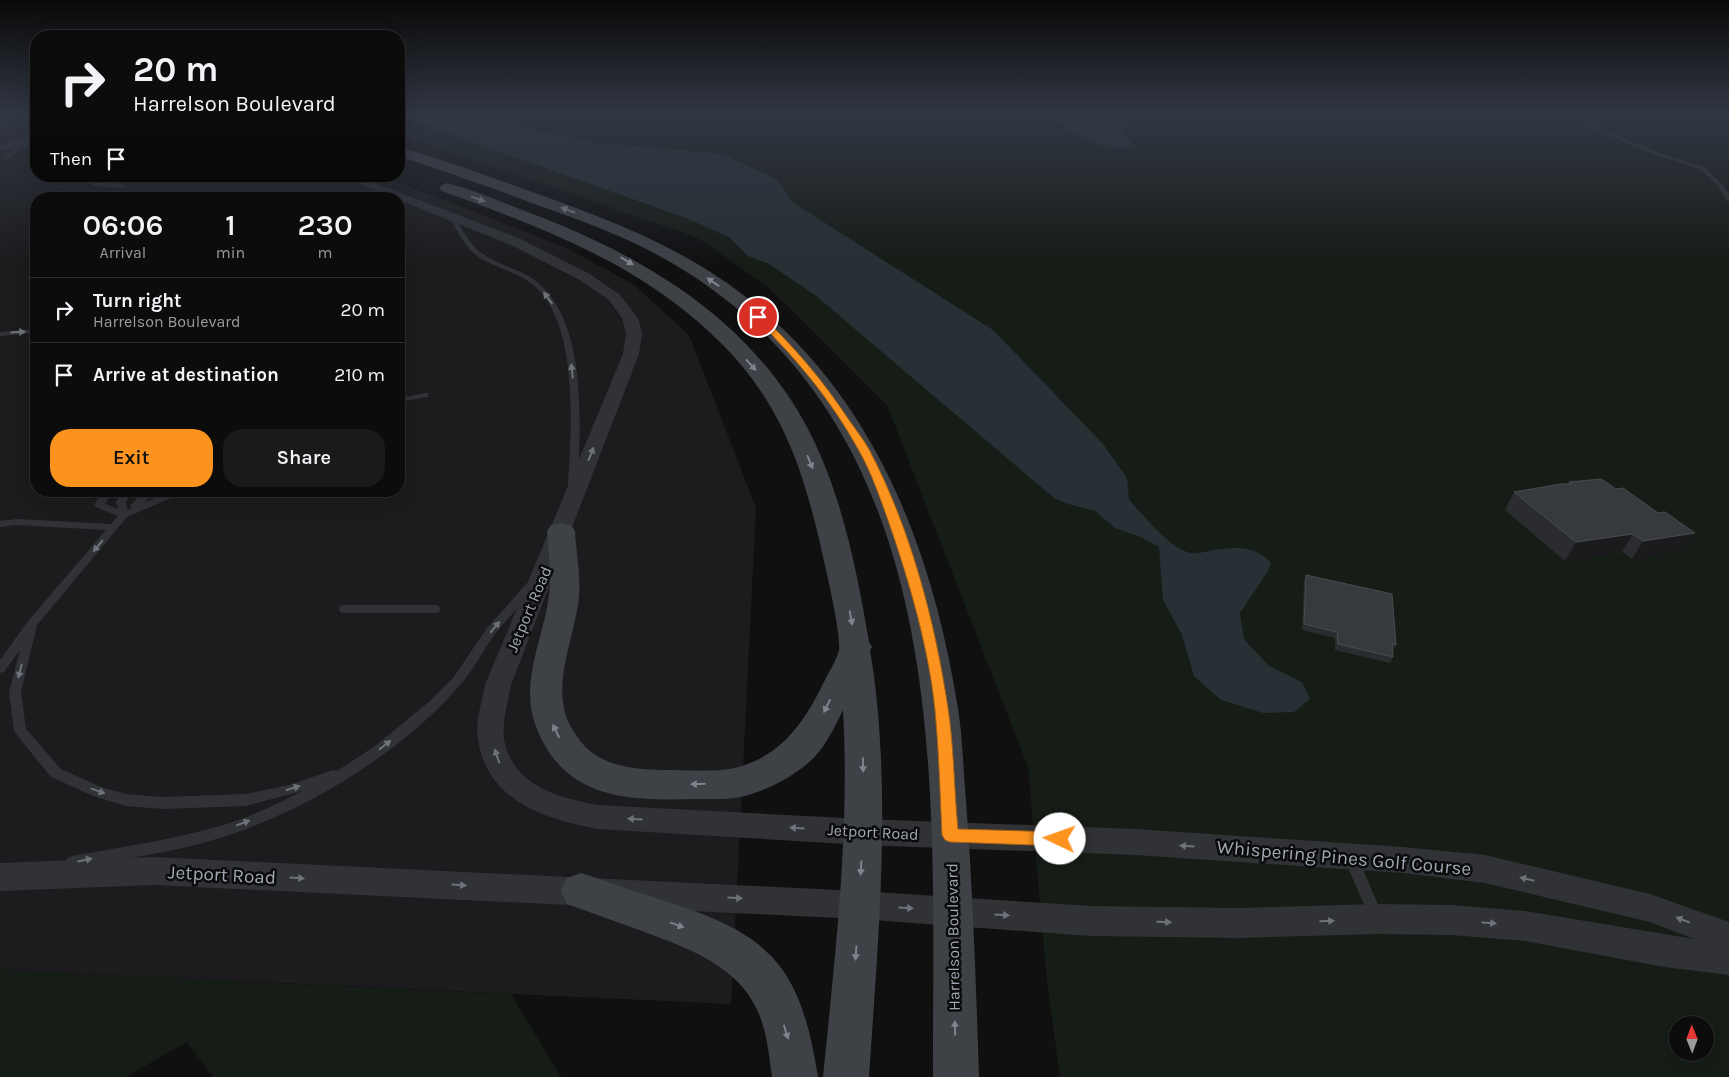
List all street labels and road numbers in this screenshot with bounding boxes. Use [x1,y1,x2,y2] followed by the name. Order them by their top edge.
[502,563,556,655] street label: Jetport Road
[827,820,919,844] street label: Jetport Road
[1216,836,1472,880] street label: Whispering Pines Golf Course
[167,861,277,889] street label: Jetport Road
[942,863,964,1011] street label: Harrelson Boulevard

